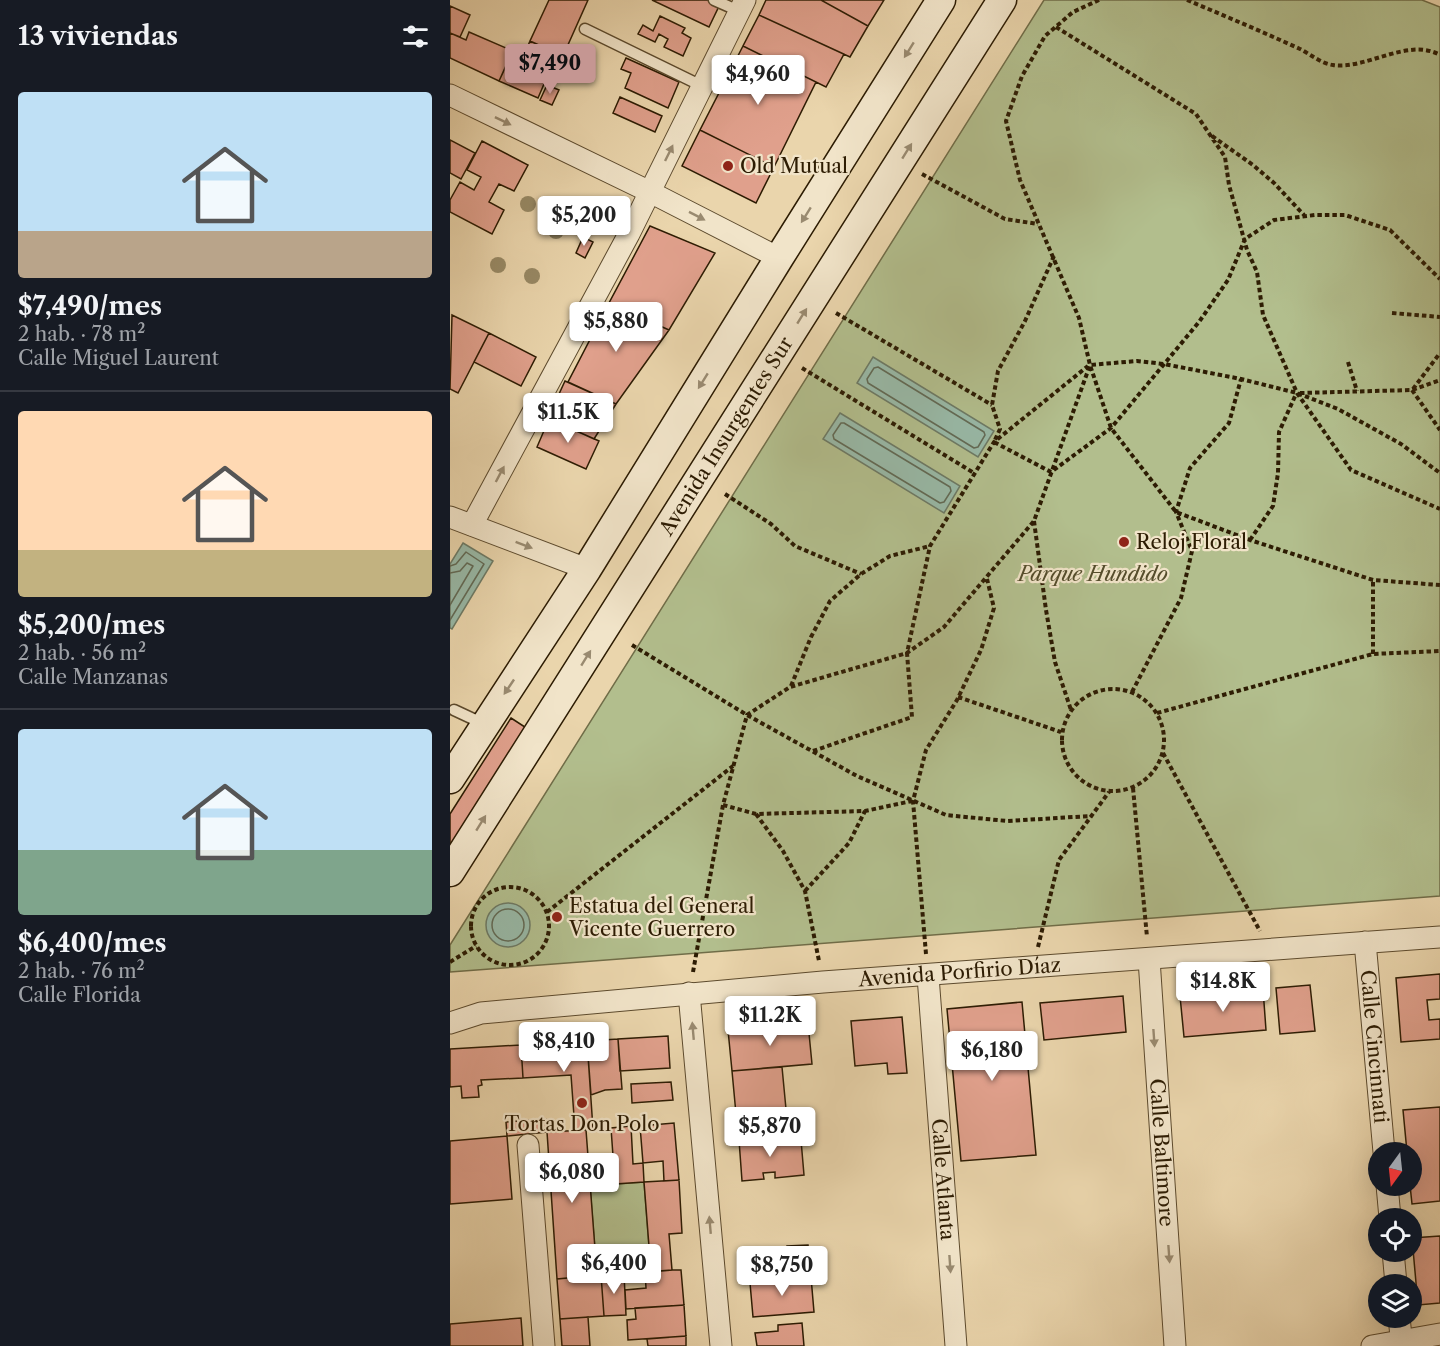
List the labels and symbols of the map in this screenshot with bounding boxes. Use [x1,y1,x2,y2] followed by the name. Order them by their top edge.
[904,41,915,58] one-way arrow
[501,44,599,95] pin: $7,490
[709,55,807,106] pin: $4,960
[494,116,511,125] one-way arrow
[901,143,912,159] one-way arrow
[665,144,674,161] one-way arrow
[740,154,848,178] place label: Old Mutual
[721,159,735,173] marker: Old Mutual
[535,196,633,247] pin: $5,200
[800,207,811,223] one-way arrow
[688,211,705,221] one-way arrow
[567,302,665,353] pin: $5,880
[797,308,808,324] one-way arrow
[654,332,798,541] street label: Avenida Insurgentes Sur
[698,372,709,389] one-way arrow
[519,393,617,444] pin: $11.5K
[495,465,505,482] one-way arrow
[1136,530,1247,554] place label: Reloj Floral
[1117,535,1131,549] marker: Reloj Floral
[515,541,533,550] one-way arrow
[1016,562,1168,586] park label: Parque Hundido
[580,650,591,666] one-way arrow
[504,679,515,695] one-way arrow
[476,815,487,831] one-way arrow
[568,894,755,941] place label: Estatua del General Vicente Guerrero
[550,910,564,924] marker: Estatua del General Vicente Guerrero
[857,953,1062,991] street label: Avenida Porfirio Díaz
[1174,962,1272,1013] pin: $14.8K
[1356,969,1393,1124] street label: Calle Cincinnati
[721,996,819,1047] pin: $11.2K
[688,1021,698,1040] one-way arrow
[515,1022,613,1073] pin: $8,410
[1150,1029,1159,1048] one-way arrow
[943,1031,1041,1082] pin: $6,180
[1145,1078,1179,1227] street label: Calle Baltimore
[575,1096,589,1110] marker: Tortas Don Polo
[721,1107,819,1158] pin: $5,870
[505,1112,659,1136] place label: Tortas Don Polo
[927,1118,960,1242] street label: Calle Atlanta
[1368,1142,1422,1196] north arrow
[523,1153,621,1204] pin: $6,080
[705,1215,715,1234] one-way arrow
[565,1244,663,1295] pin: $6,400
[1164,1244,1174,1263] one-way arrow
[733,1246,831,1297] pin: $8,750
[945,1255,955,1274] one-way arrow

